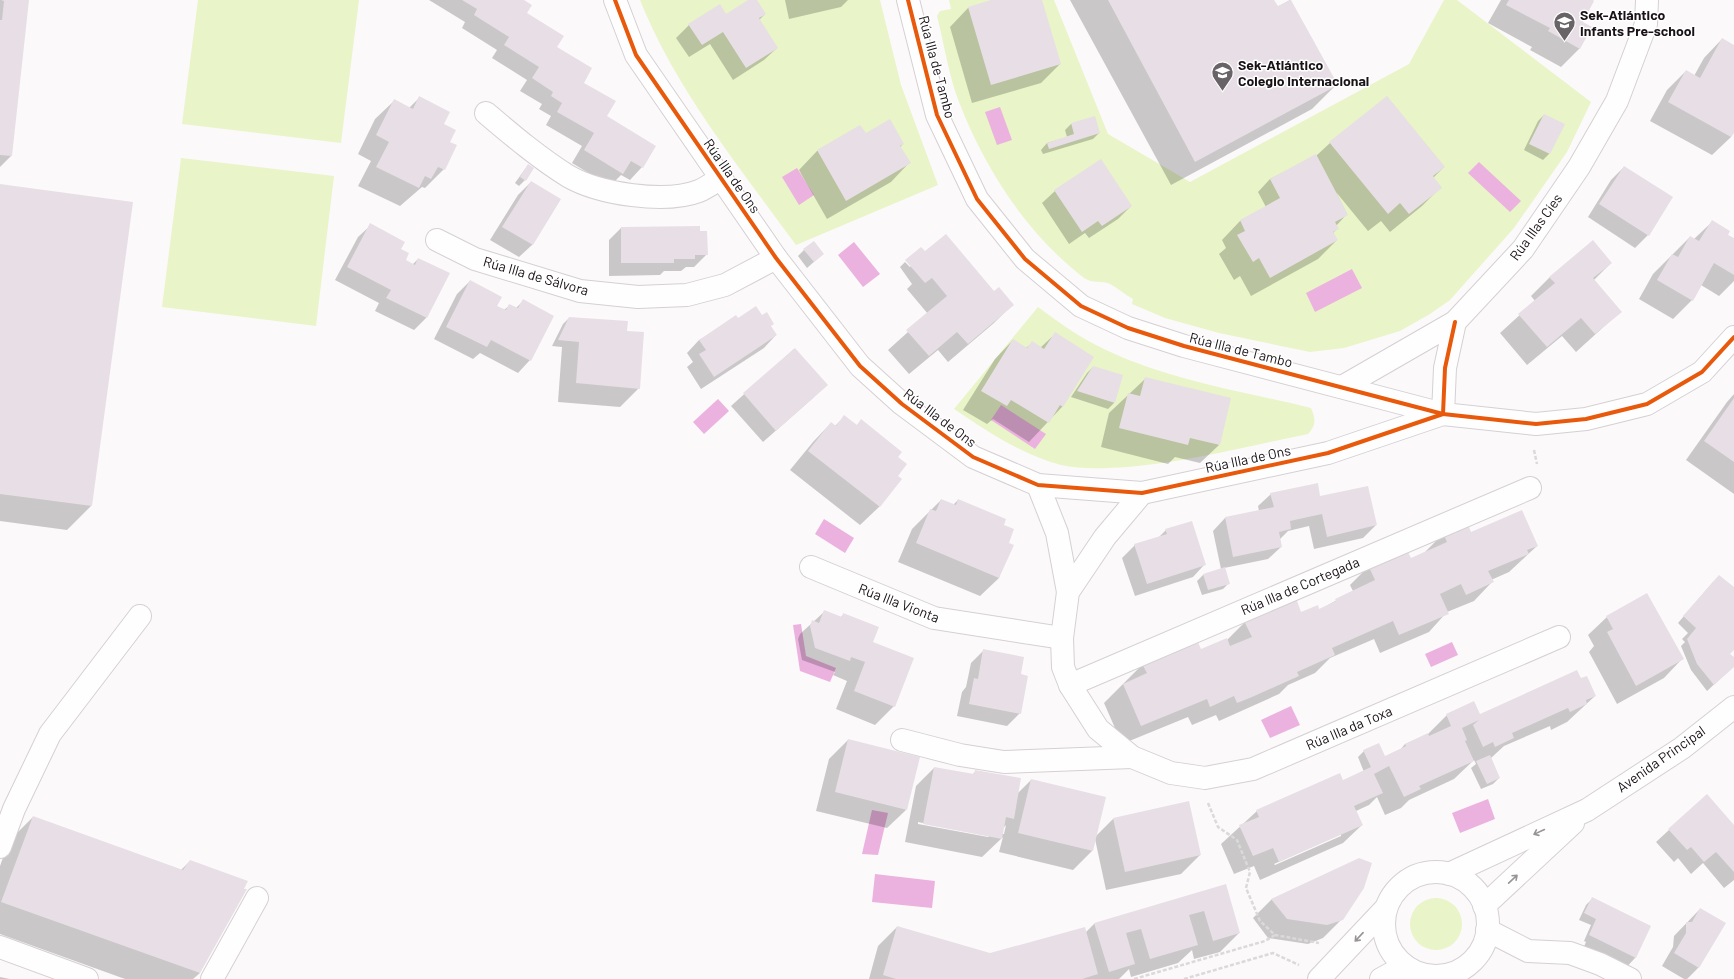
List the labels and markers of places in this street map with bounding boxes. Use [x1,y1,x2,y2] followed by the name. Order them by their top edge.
[1580,6,1695,39] place label: Sek-Atlántico Infants Pre-school
[1551,10,1577,43] school or university icon: Sek-Atlántico Infants Pre-school
[1238,56,1369,89] place label: Sek-Atlántico Colegio Internacional
[1210,60,1236,93] school or university icon: Sek-Atlántico Colegio Internacional

